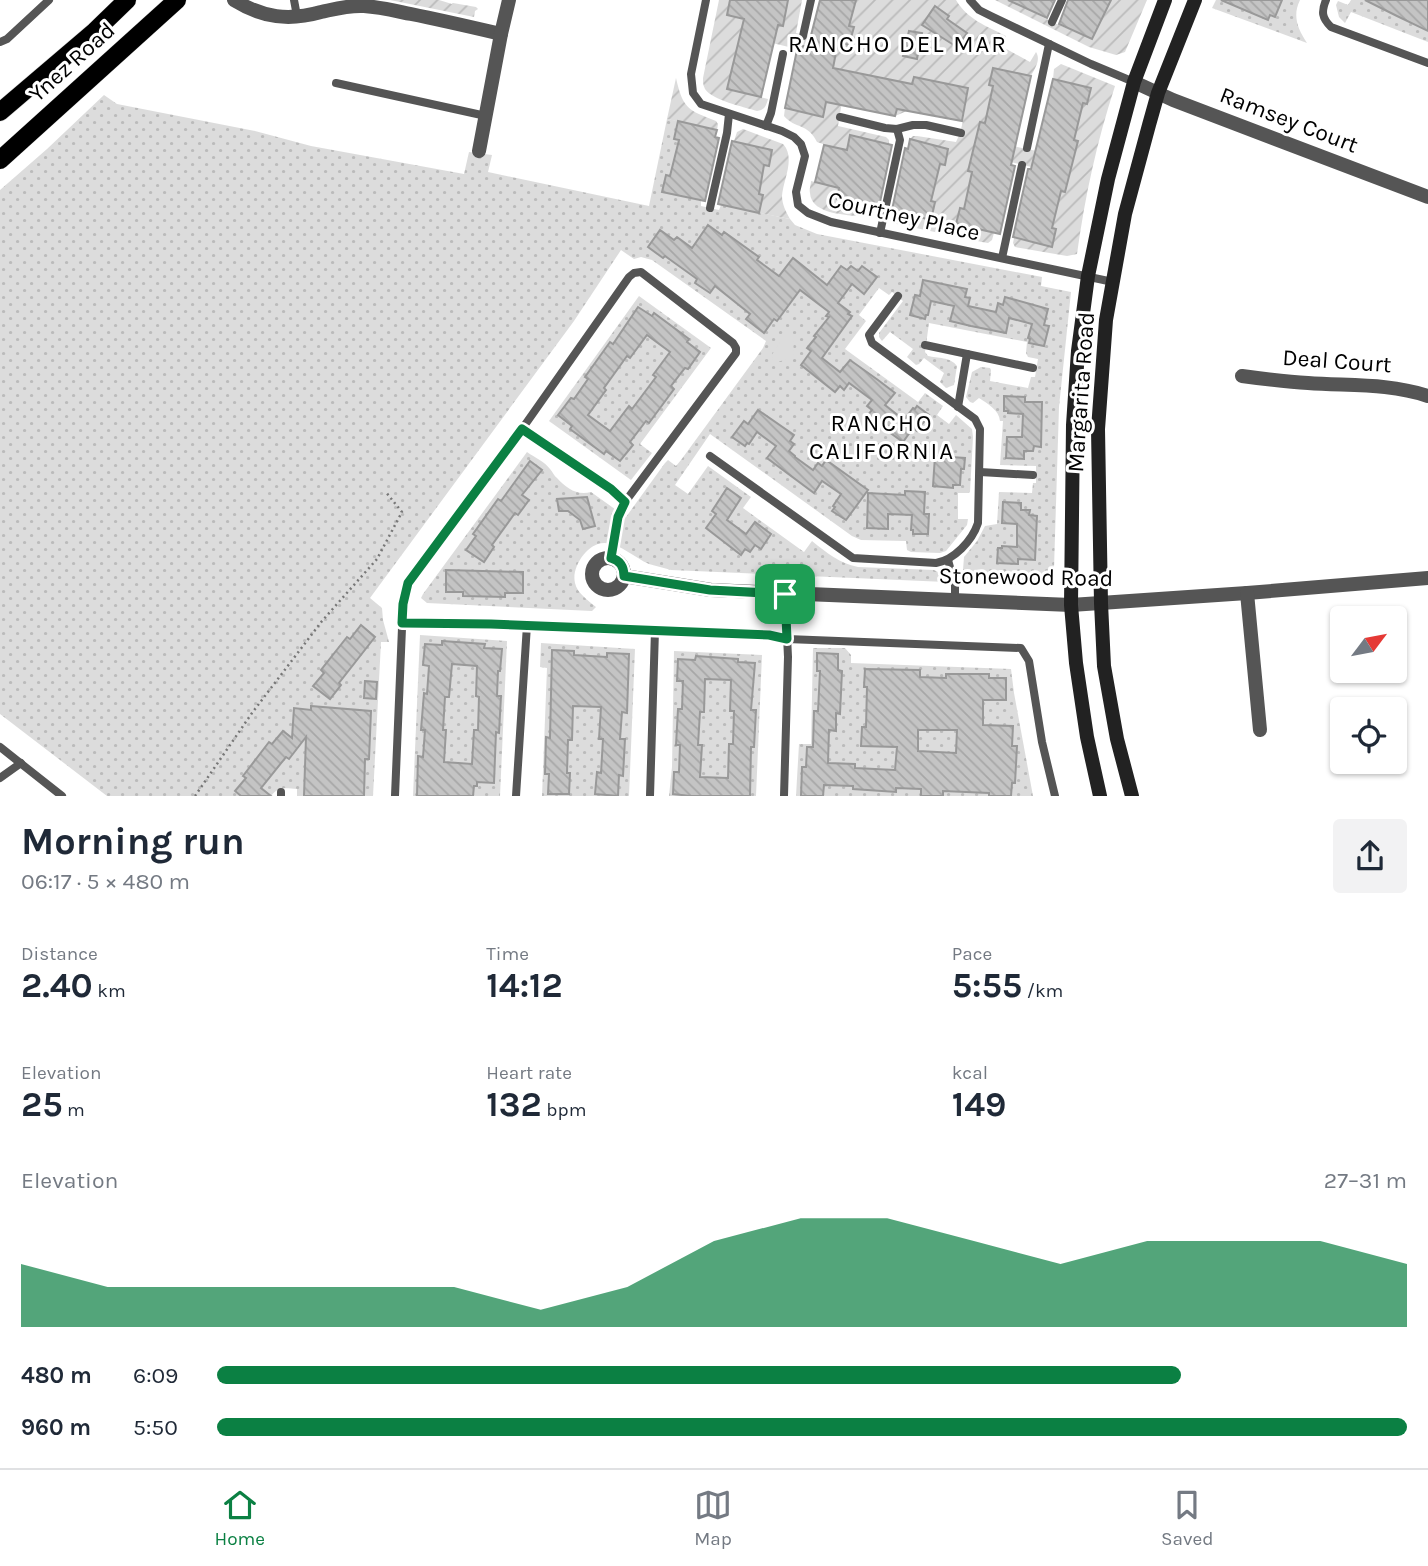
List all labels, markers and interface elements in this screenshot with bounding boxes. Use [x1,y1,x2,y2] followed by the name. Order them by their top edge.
[24,16,120,108] street label: Ynez Road
[788,30,1008,58] district label: RANCHO DEL MAR
[1216,81,1362,159] street label: Ramsey Court
[825,185,983,247] street label: Courtney Place
[1062,311,1100,473] street label: Margarita Road
[1282,344,1393,378] street label: Deal Court
[809,409,955,465] district label: RANCHO CALIFORNIA
[938,562,1114,592] street label: Stonewood Road
[755,564,815,624] pin
[766,575,804,613] icon: arrive
[1330,606,1407,682] north arrow
[1330,606,1407,774] map controls
[1330,697,1407,774] button: locate
[21,819,245,864] text: Morning run
[1333,819,1407,893] button: share
[21,868,190,895] text: 06:17 · 5 × 480 m
[21,943,98,965] text: Distance
[486,943,529,965] text: Time
[952,943,992,965] text: Pace
[21,965,93,1006] text: 2.40
[486,965,563,1006] text: 14:12
[952,965,1022,1006] text: 5:55
[93,980,126,1002] text: km
[1022,980,1063,1002] text: /km
[21,1062,101,1084] text: Elevation
[486,1062,572,1084] text: Heart rate
[952,1062,988,1084] text: kcal
[21,1084,63,1125] text: 25
[486,1084,542,1125] text: 132
[952,1084,1006,1125] text: 149
[63,1099,85,1121] text: m
[542,1099,586,1121] text: bpm
[21,1167,118,1194] text: Elevation
[1324,1167,1407,1194] text: 27–31 m
[21,1362,92,1389] text: 480 m
[133,1362,178,1389] text: 6:09
[21,1414,91,1441] text: 960 m
[133,1414,178,1441] text: 5:50
[214,1486,265,1550] tab: Home
[694,1486,732,1550] tab: Map
[1161,1486,1214,1550] tab: Saved

